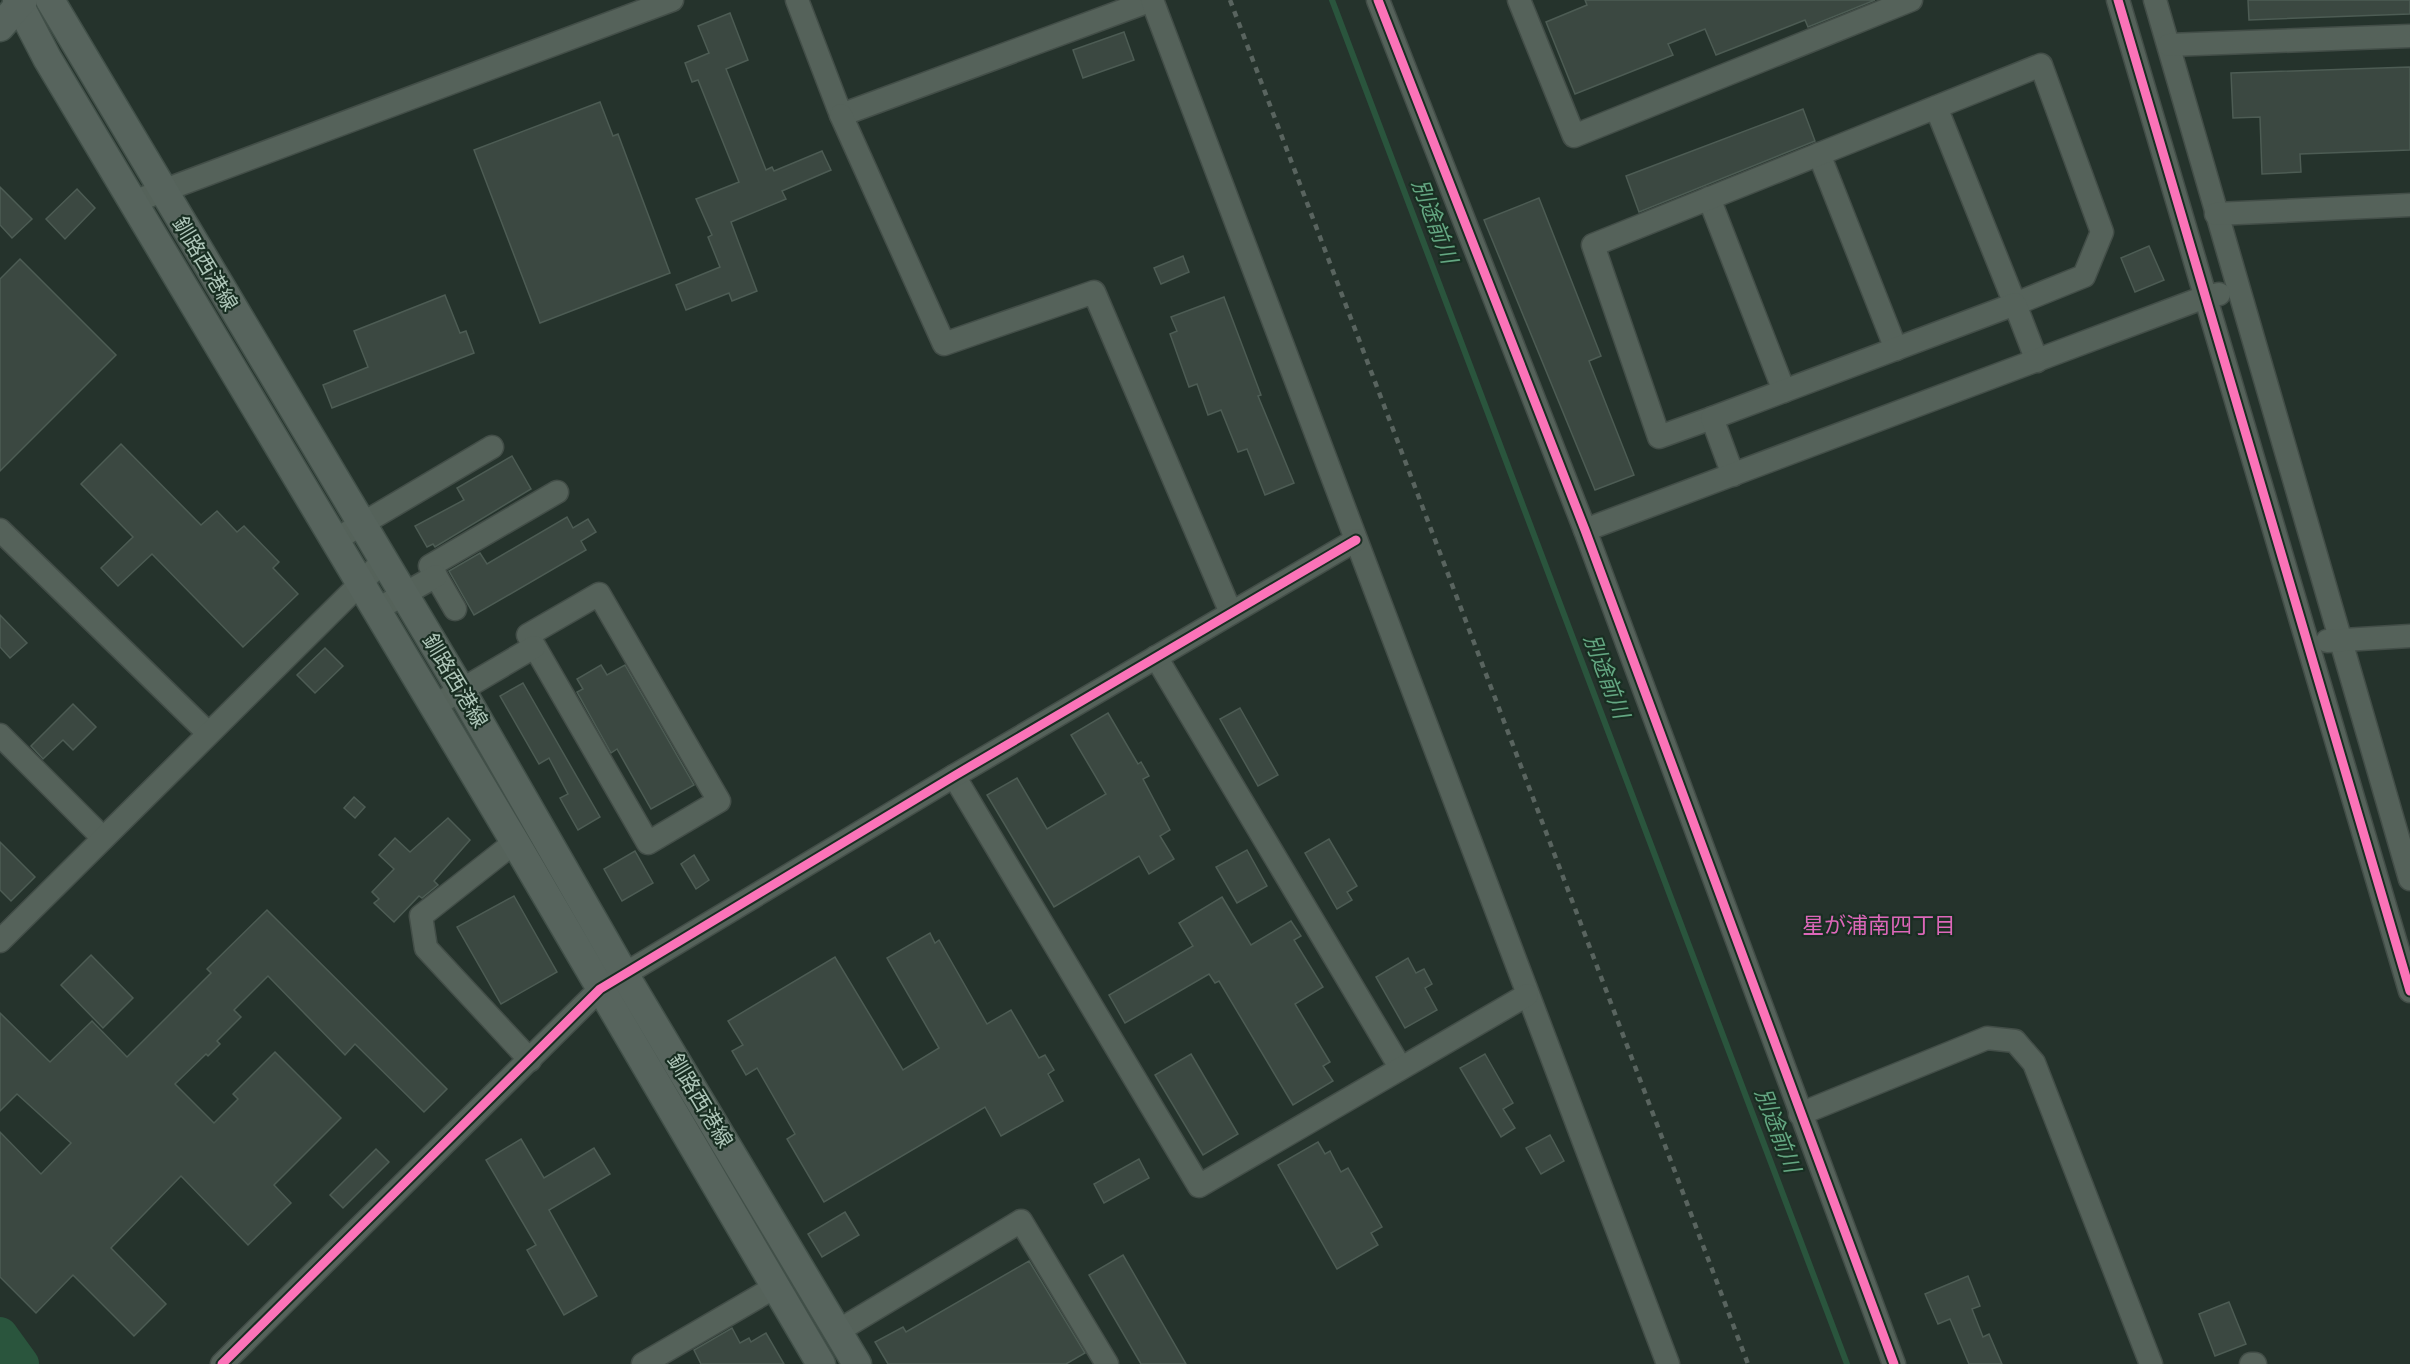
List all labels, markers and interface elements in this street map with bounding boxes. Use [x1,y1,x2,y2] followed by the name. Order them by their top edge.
[1407,176,1463,269] water label: 別途前川
[169,213,242,315] street label: 釧路西港線
[419,630,492,732] street label: 釧路西港線
[1579,631,1635,724] water label: 別途前川
[1802,913,1956,938] district label: 星が浦南四丁目
[664,1050,737,1152] street label: 釧路西港線
[1750,1085,1806,1178] water label: 別途前川

